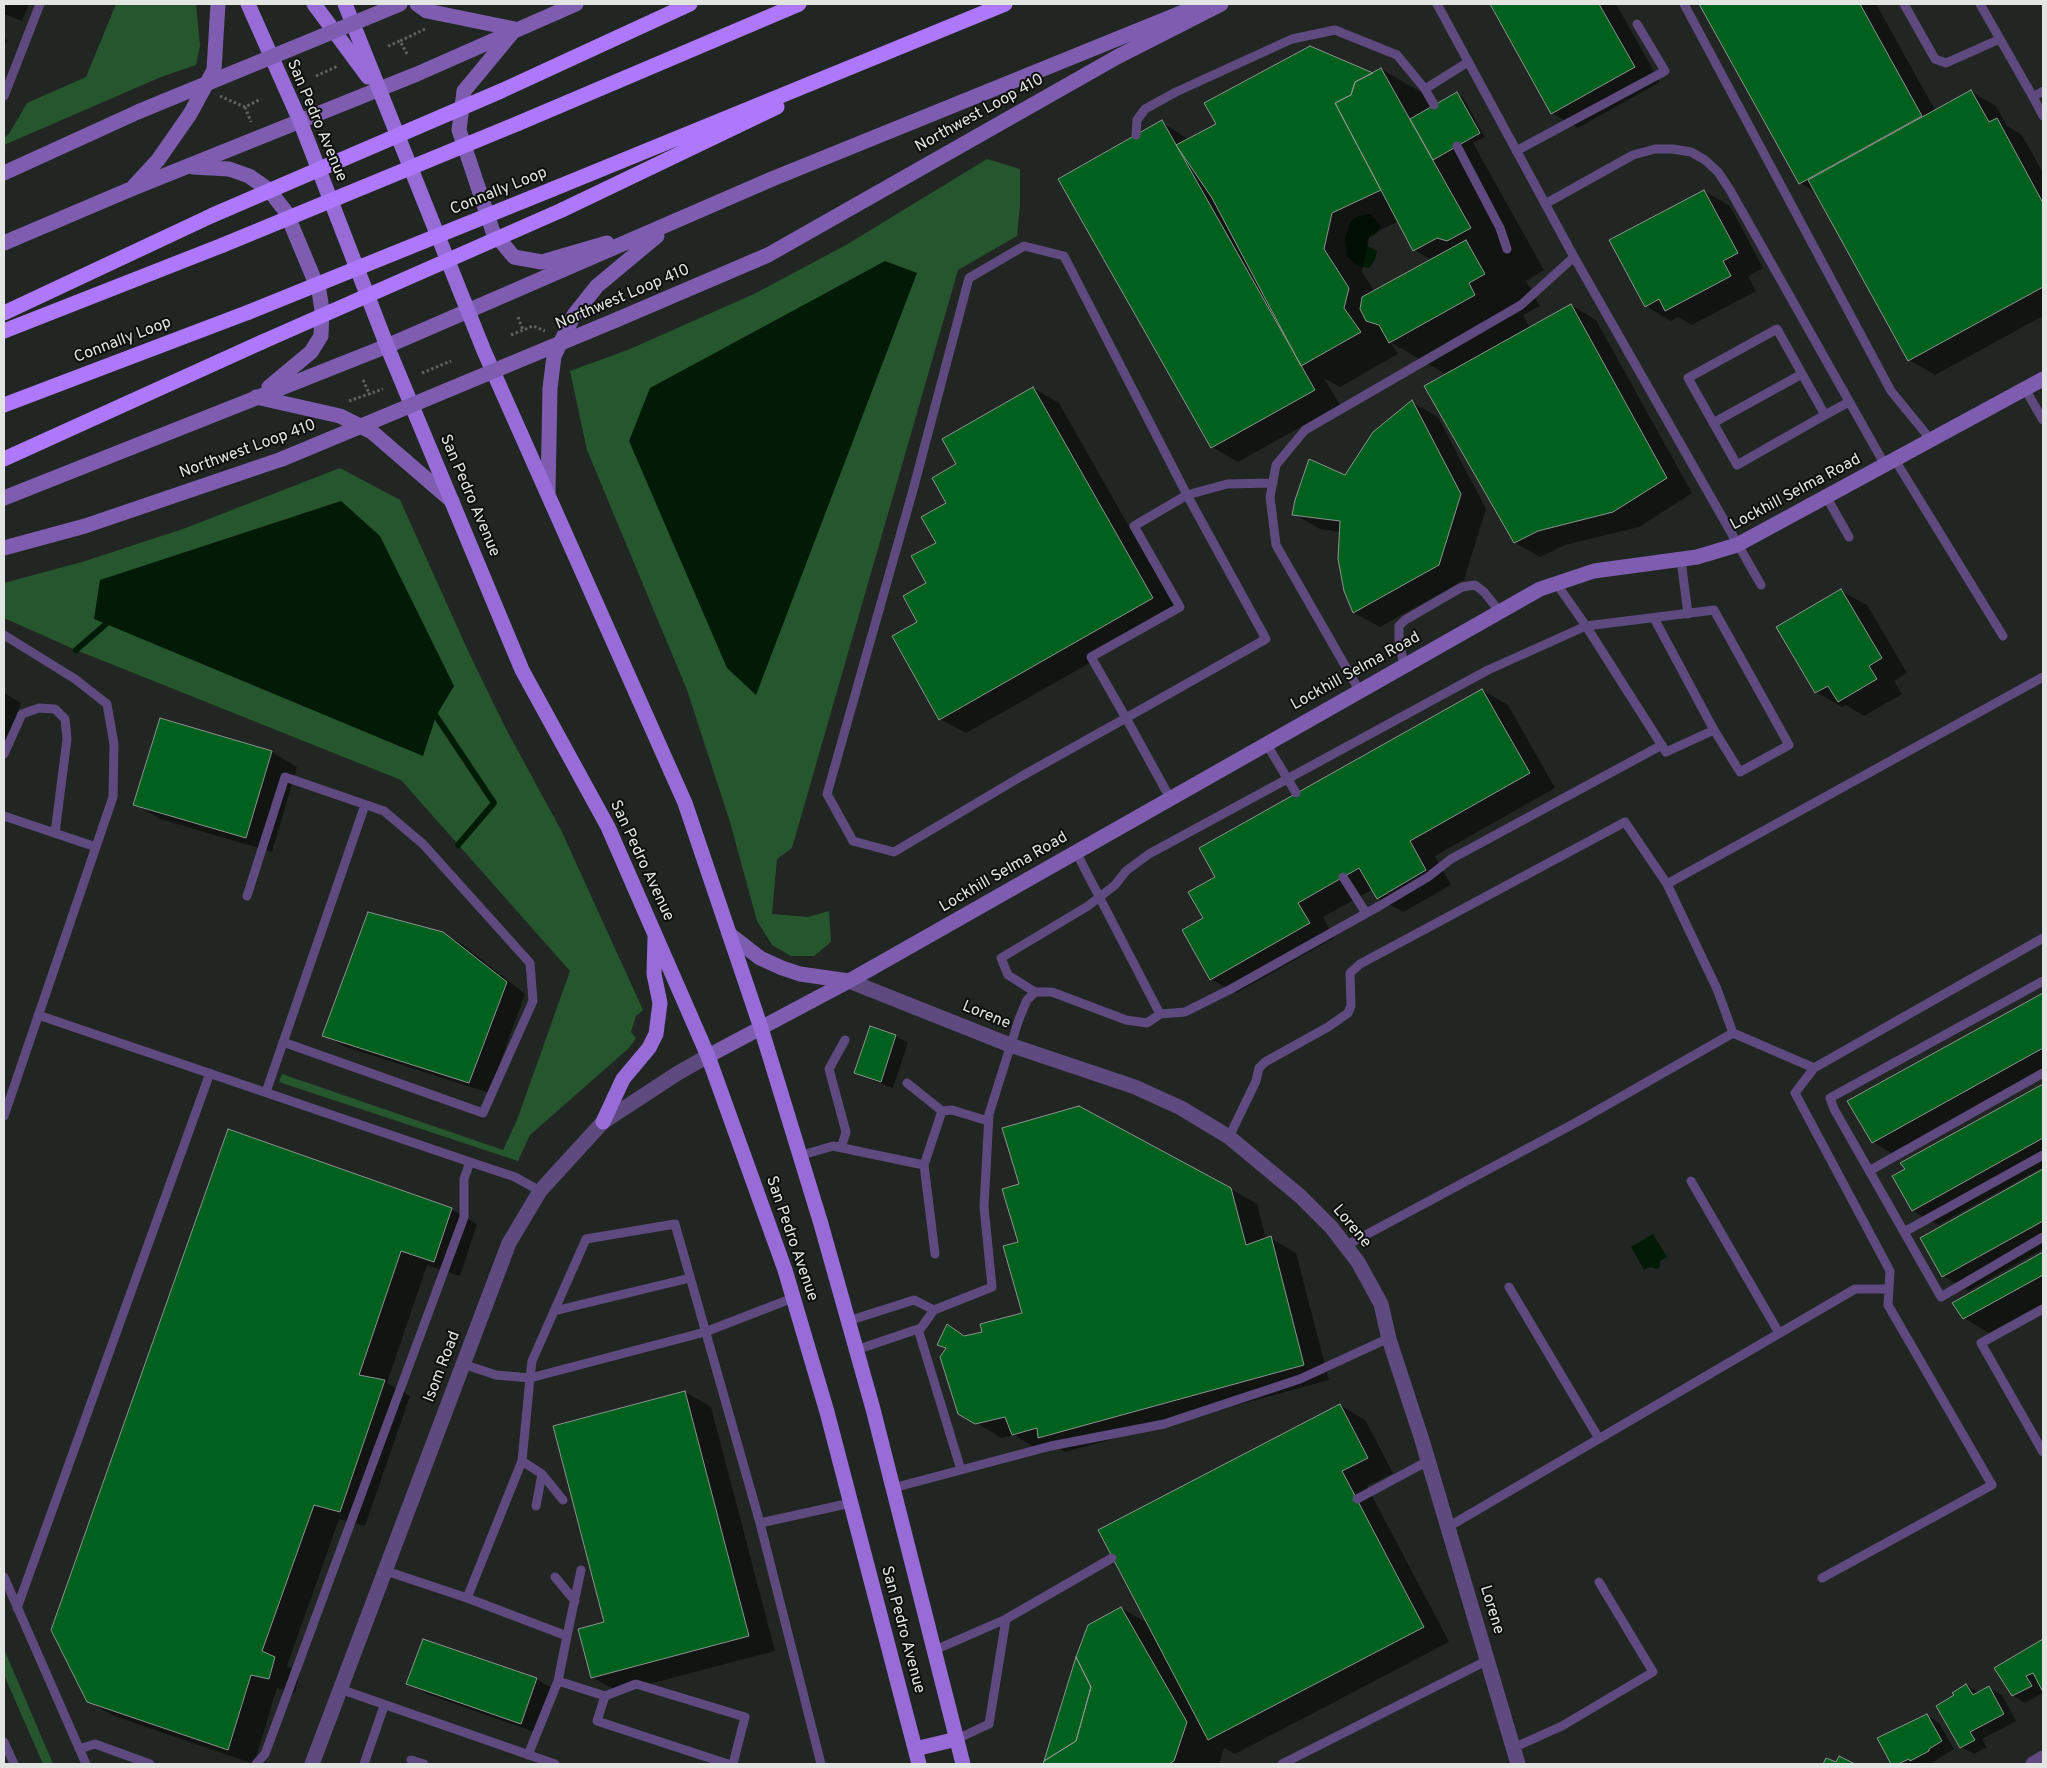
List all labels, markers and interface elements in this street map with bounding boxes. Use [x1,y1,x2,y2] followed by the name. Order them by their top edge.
[282,57,350,185] street label: San Pedro Avenue
[912,71,1048,157] street label: Northwest Loop 410
[448,164,550,220] street label: Connally Loop
[553,261,693,335] street label: Northwest Loop 410
[72,314,174,368] street label: Connally Loop
[177,416,319,484] street label: Northwest Loop 410
[435,432,503,560] street label: San Pedro Avenue
[1728,451,1864,535] street label: Lockhill Selma Road
[1288,629,1424,715] street label: Lockhill Selma Road
[605,798,677,924] street label: San Pedro Avenue
[937,828,1071,918] street label: Lockhill Selma Road
[959,998,1013,1034] street label: Lorene
[761,1174,821,1304] street label: San Pedro Avenue
[1327,1202,1375,1252] street label: Lorene
[421,1329,465,1405] street label: Isom Road
[876,1564,928,1696] street label: San Pedro Avenue
[1474,1583,1508,1637] street label: Lorene

